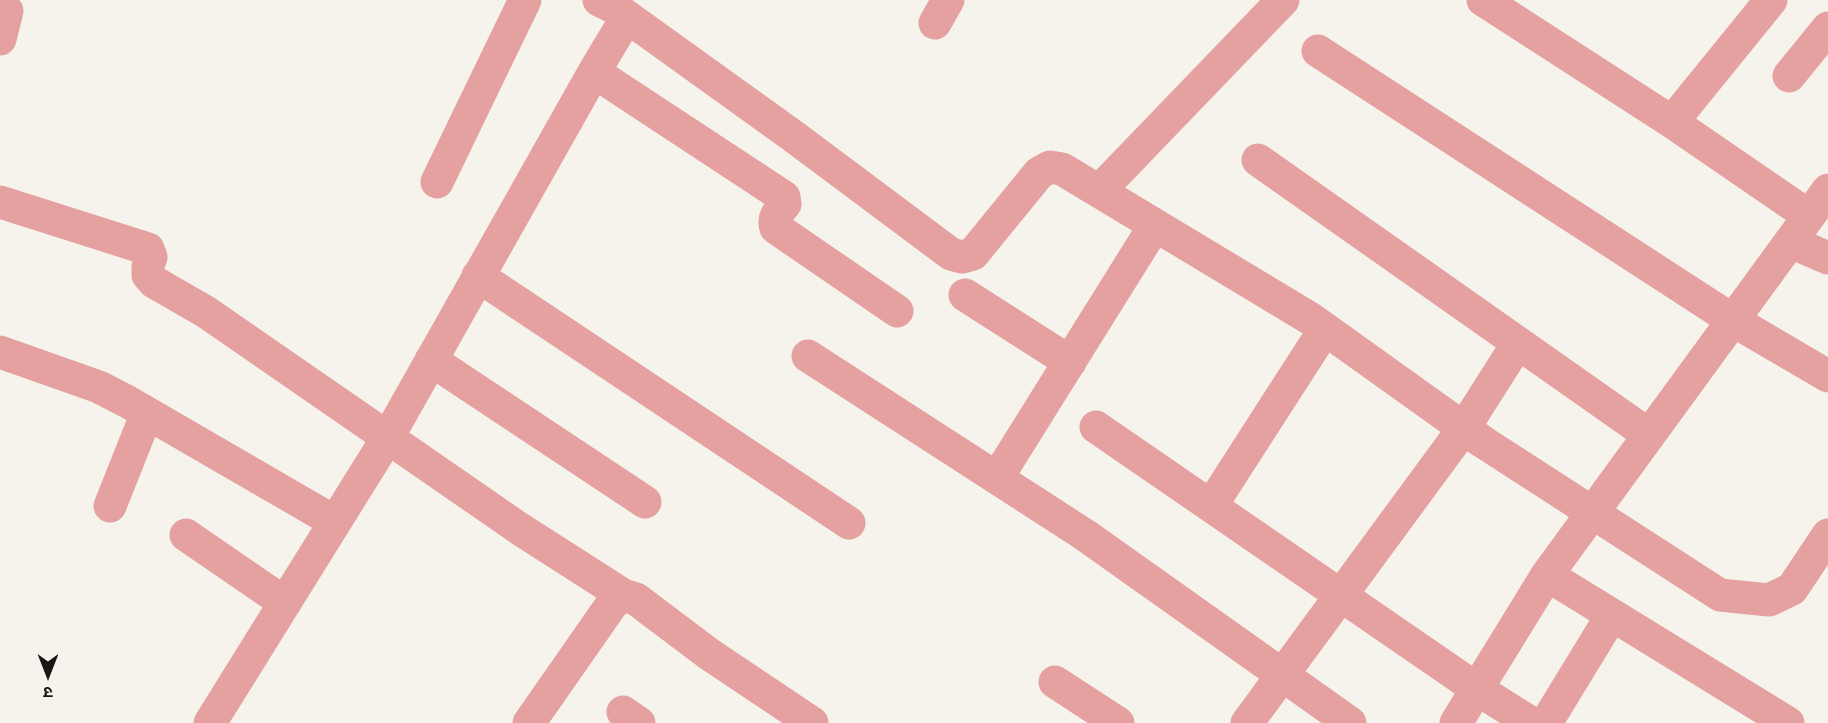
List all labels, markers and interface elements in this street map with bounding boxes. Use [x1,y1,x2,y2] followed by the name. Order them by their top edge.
[18,645,78,705] north arrow
[43,684,53,703] text: उ

